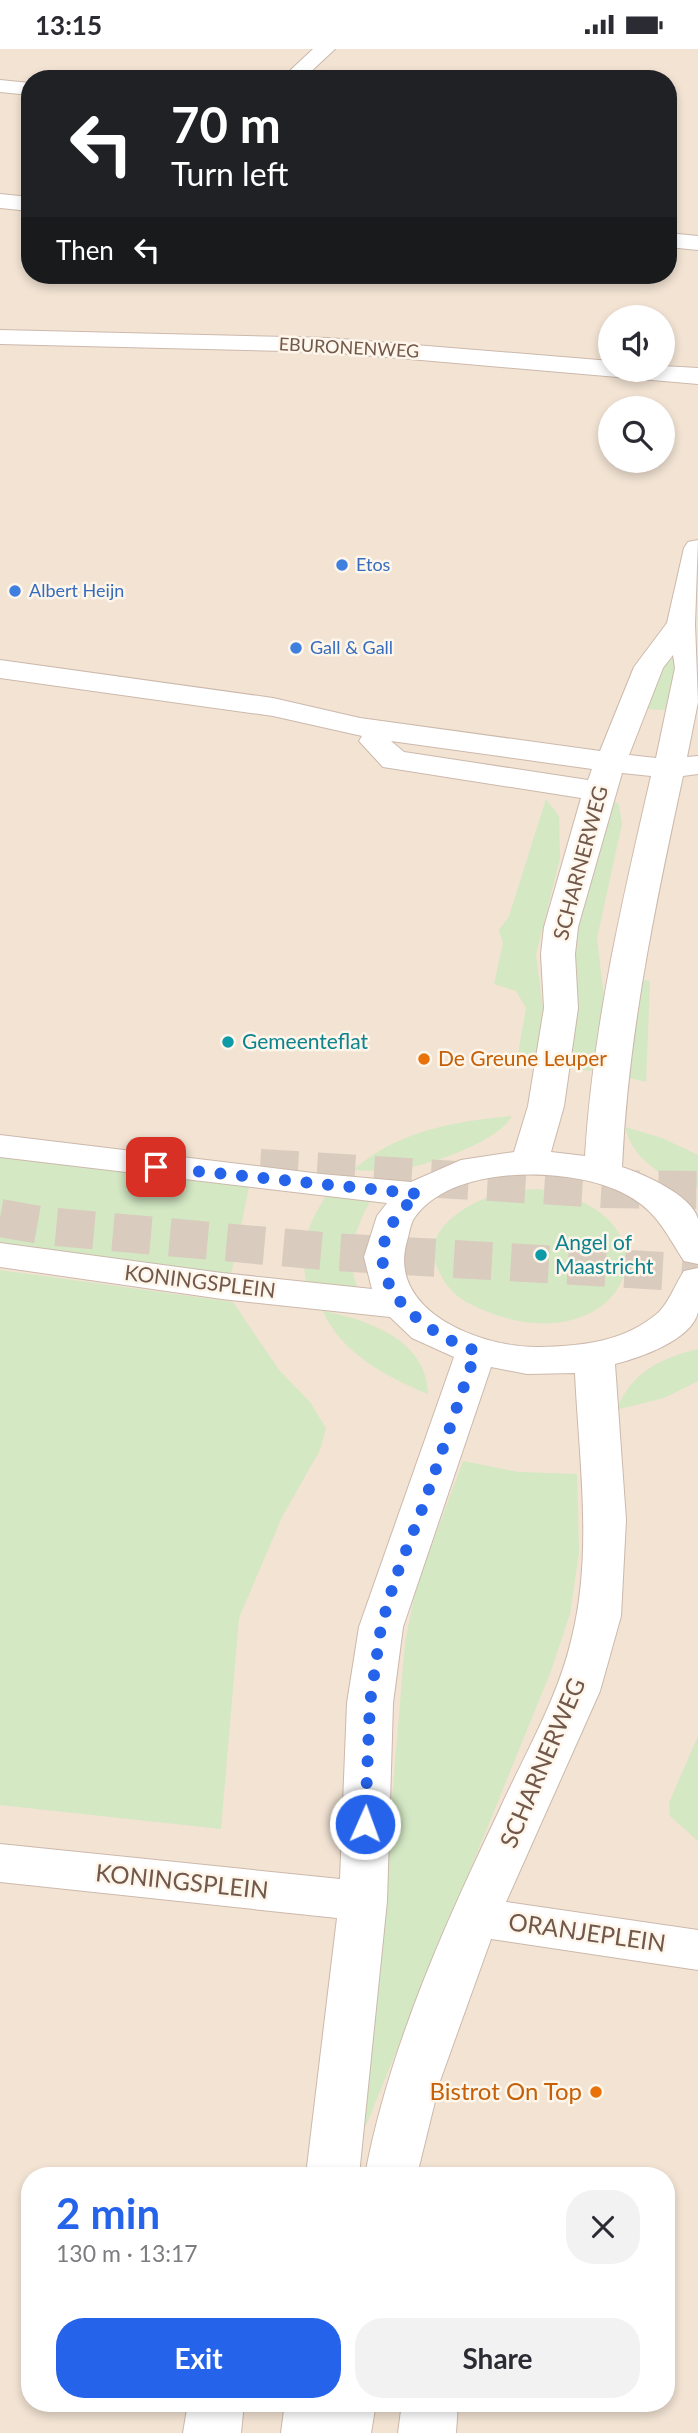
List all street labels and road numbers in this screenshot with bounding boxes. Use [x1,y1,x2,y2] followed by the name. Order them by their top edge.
[278,332,420,362] street label: EBURONENWEG
[547,783,612,943] street label: SCHARNERWEG
[123,1259,277,1302] street label: KONINGSPLEIN
[493,1673,590,1852] street label: SCHARNERWEG
[94,1857,270,1904] street label: KONINGSPLEIN
[507,1906,668,1957] street label: ORANJEPLEIN

